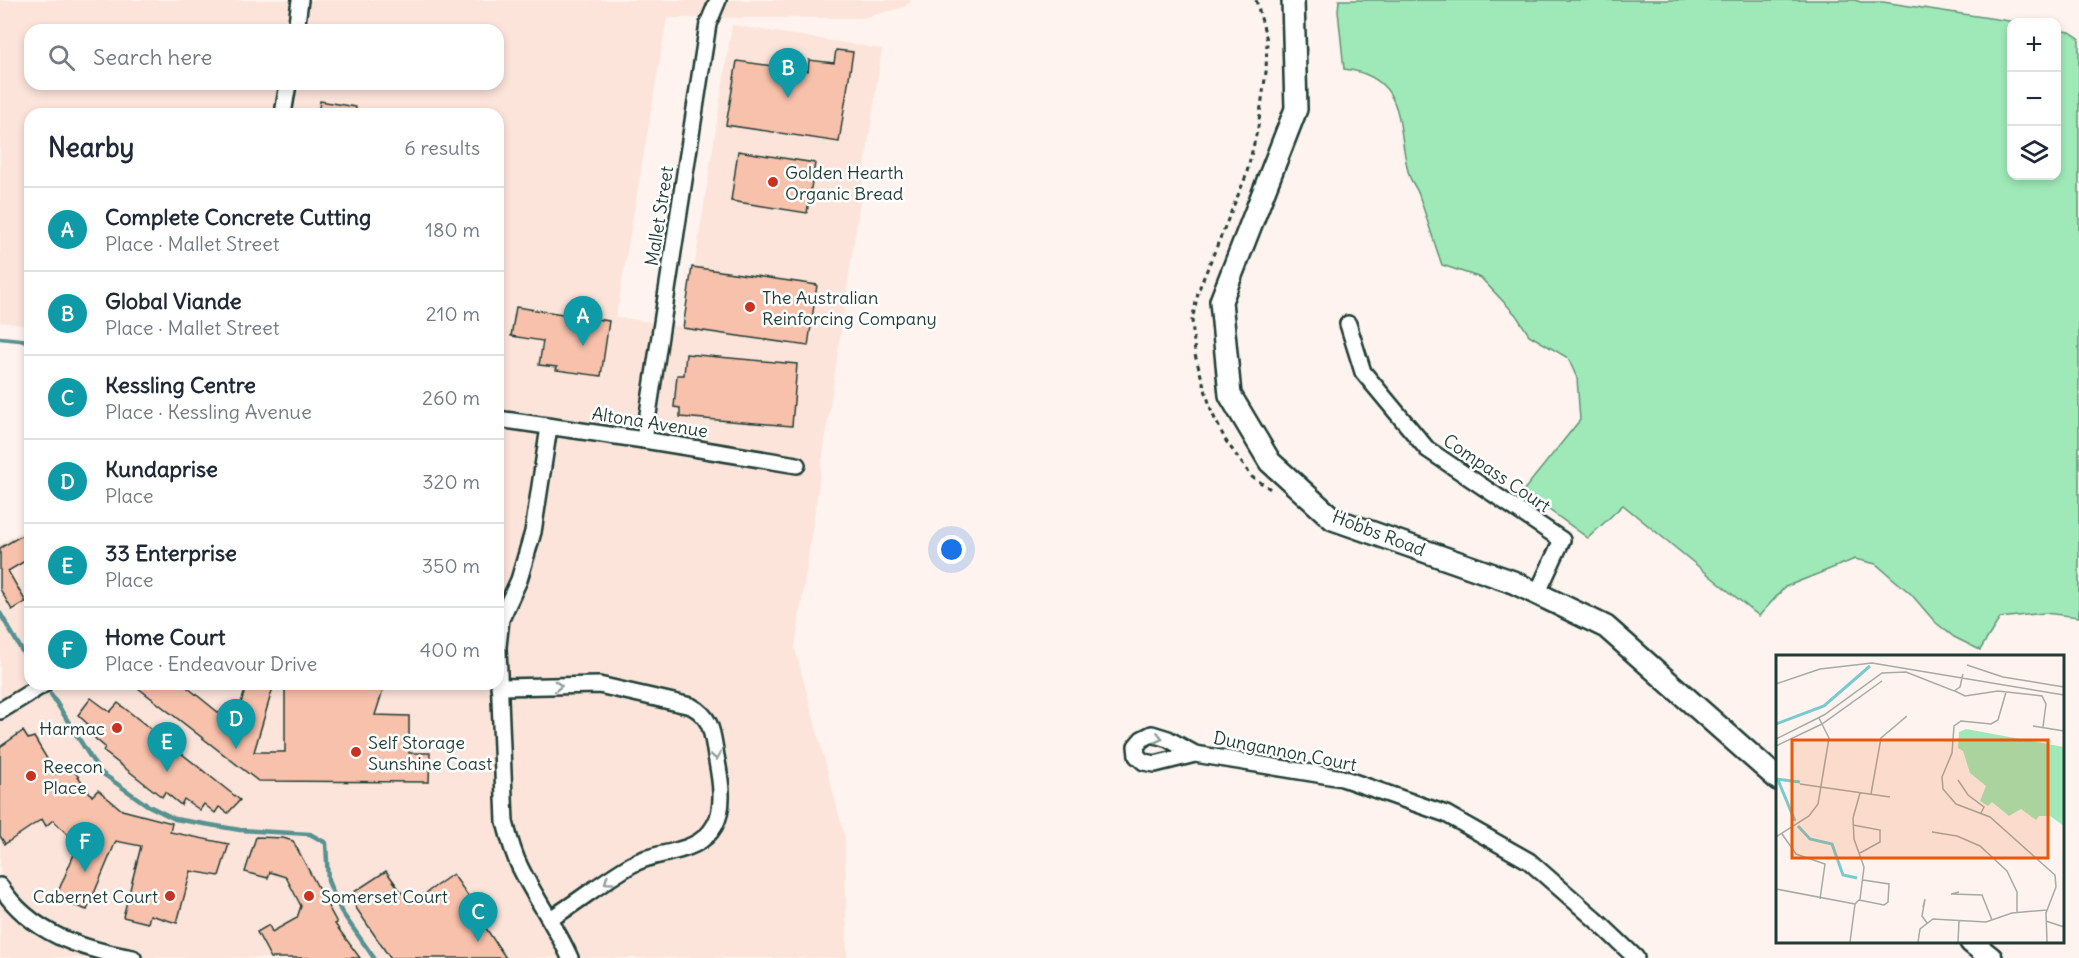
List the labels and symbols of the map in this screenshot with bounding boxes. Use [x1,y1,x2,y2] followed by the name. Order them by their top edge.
[768,48,808,98] pin: B
[785,161,904,205] place label: Golden Hearth Organic Bread
[640,164,678,268] street label: Mallet Street
[766,175,780,189] marker: Golden Hearth Organic Bread
[762,286,937,330] place label: The Australian Reinforcing Company
[564,296,602,346] pin: A
[743,300,757,314] marker: The Australian Reinforcing Company
[590,401,710,443] street label: Altona Avenue
[1439,429,1555,517] street label: Compass Court
[1329,505,1429,561] street label: Hobbs Road
[937,535,966,564] your location
[1776,655,2064,943] inset map
[553,679,562,692] one-way arrow
[216,700,256,749] pin: D
[39,717,105,740] place label: Harmac
[110,721,124,735] marker: Harmac
[148,722,186,772] pin: E
[1211,726,1359,776] street label: Dungannon Court
[1154,730,1164,743] one-way arrow
[368,731,492,775] place label: Self Storage Sunshine Coast
[349,745,363,759] marker: Self Storage Sunshine Coast
[709,750,722,760] one-way arrow
[43,755,103,799] place label: Reecon Place
[24,769,38,783] marker: Reecon Place
[66,822,104,872] pin: F
[603,873,614,884] one-way arrow
[33,885,158,908] place label: Cabernet Court
[321,885,448,908] place label: Somerset Court
[163,889,177,903] marker: Cabernet Court
[302,889,316,903] marker: Somerset Court
[458,892,498,942] pin: C

